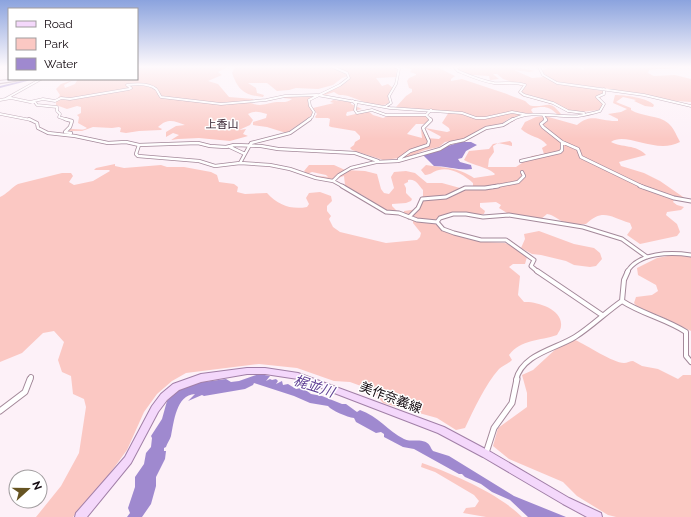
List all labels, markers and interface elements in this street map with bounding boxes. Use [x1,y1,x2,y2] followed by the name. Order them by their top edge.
[8,8,138,80] legend
[44,17,73,31] text: Road
[44,37,69,51] text: Park
[44,57,78,71] text: Water
[206,118,239,131] district label: 上香山
[292,372,338,401] water label: 梶並川
[358,379,424,416] street label: 美作奈義線
[8,469,48,509] north arrow
[29,479,44,492] text: N

